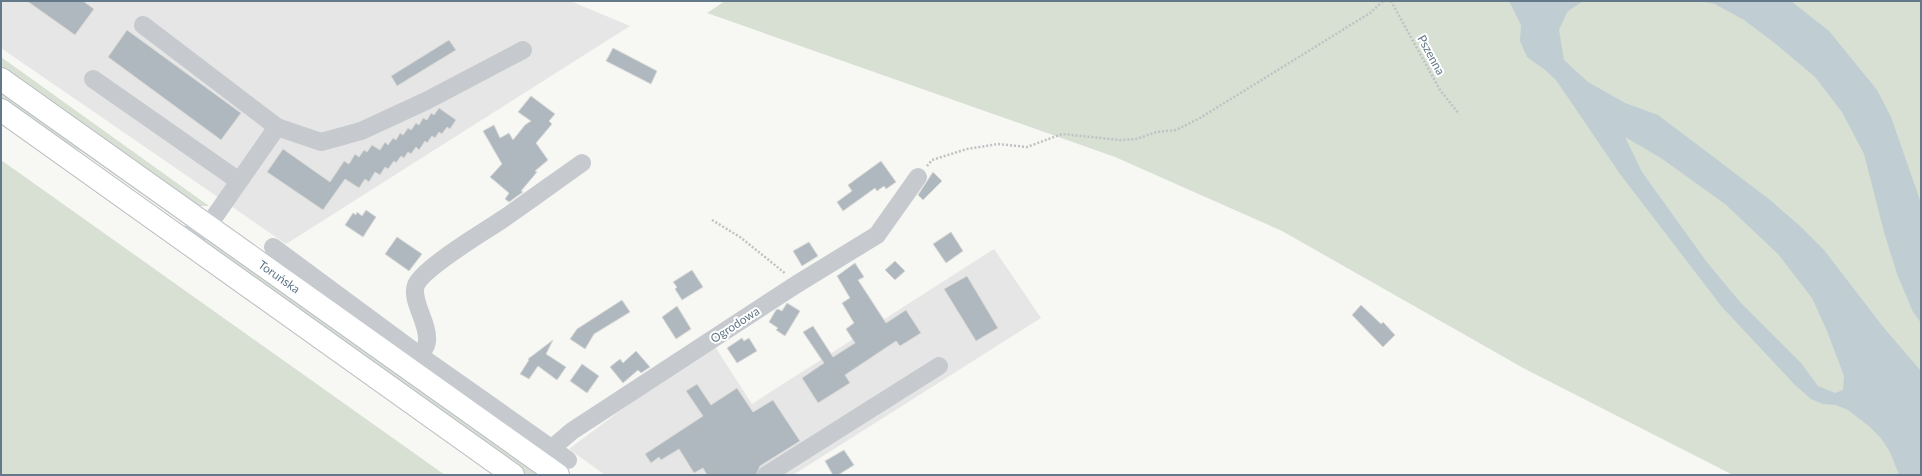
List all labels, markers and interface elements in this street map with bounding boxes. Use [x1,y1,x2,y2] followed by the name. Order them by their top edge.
[1414,32,1448,77] street label: Pszenna
[256,257,303,296] street label: Toruńska
[707,303,762,346] street label: Ogrodowa

